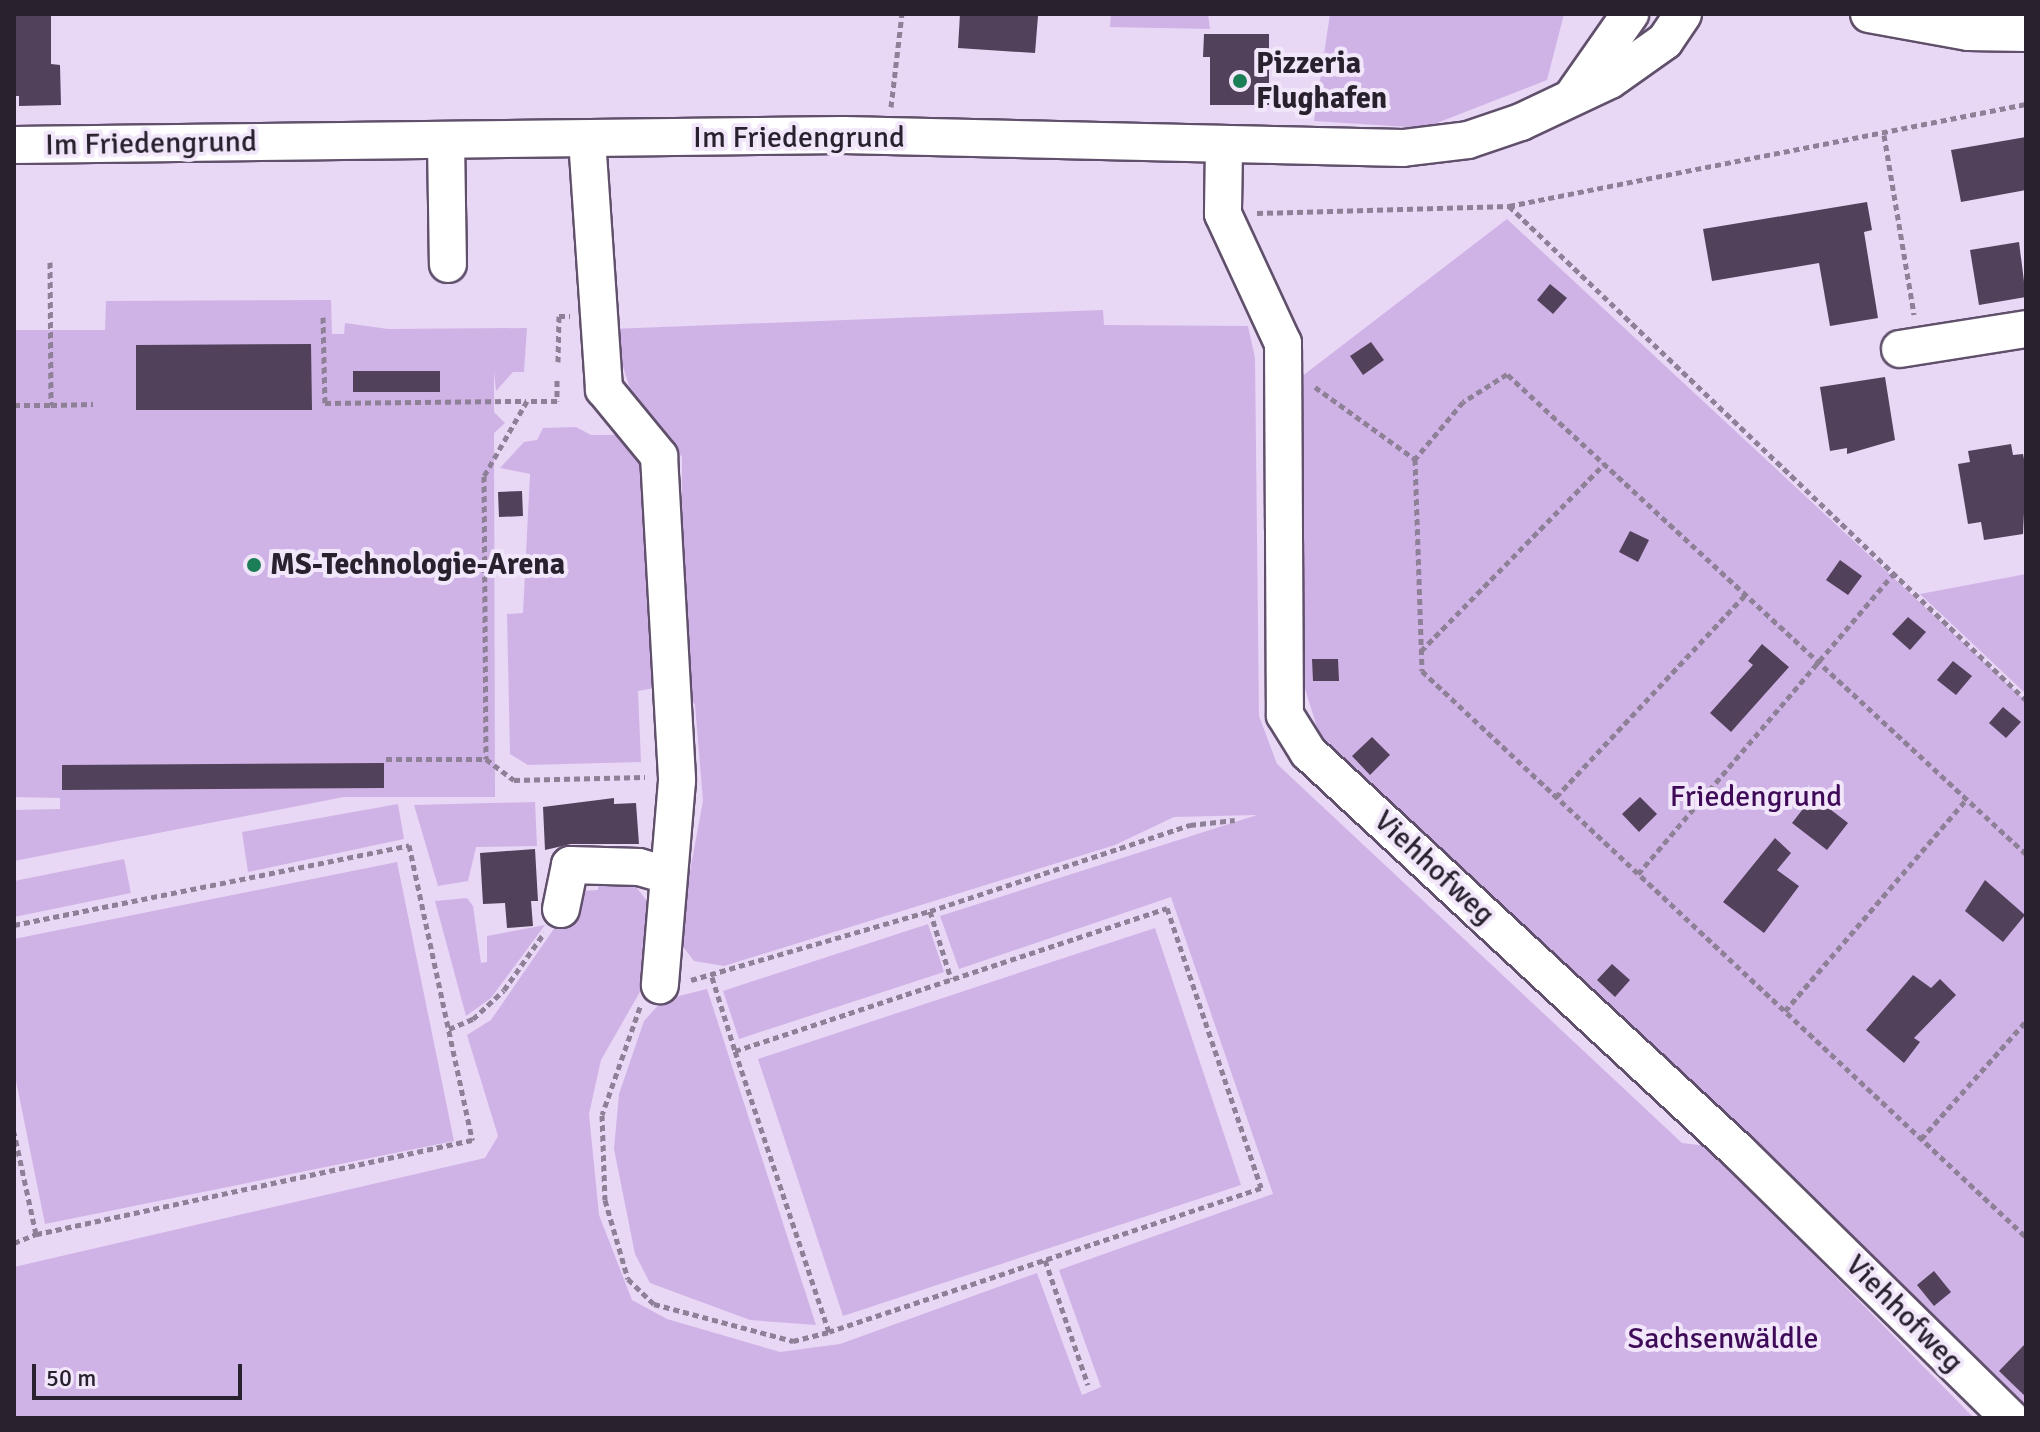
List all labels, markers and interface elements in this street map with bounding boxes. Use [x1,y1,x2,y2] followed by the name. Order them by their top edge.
[1256,46,1387,116] place label: Pizzeria Flughafen
[1231,72,1249,90] marker: Pizzeria Flughafen
[693,120,905,156] street label: Im Friedengrund
[45,124,257,164] street label: Im Friedengrund
[270,547,565,583] place label: MS-Technologie-Arena
[245,556,263,574] marker: MS-Technologie-Arena
[1670,779,1842,815] park label: Friedengrund
[1366,803,1502,933] street label: Viehhofweg
[1838,1248,1970,1380] street label: Viehhofweg
[1628,1321,1818,1357] park label: Sachsenwäldle
[36,1348,246,1398] scale bar
[46,1363,96,1393] text: 50 m

